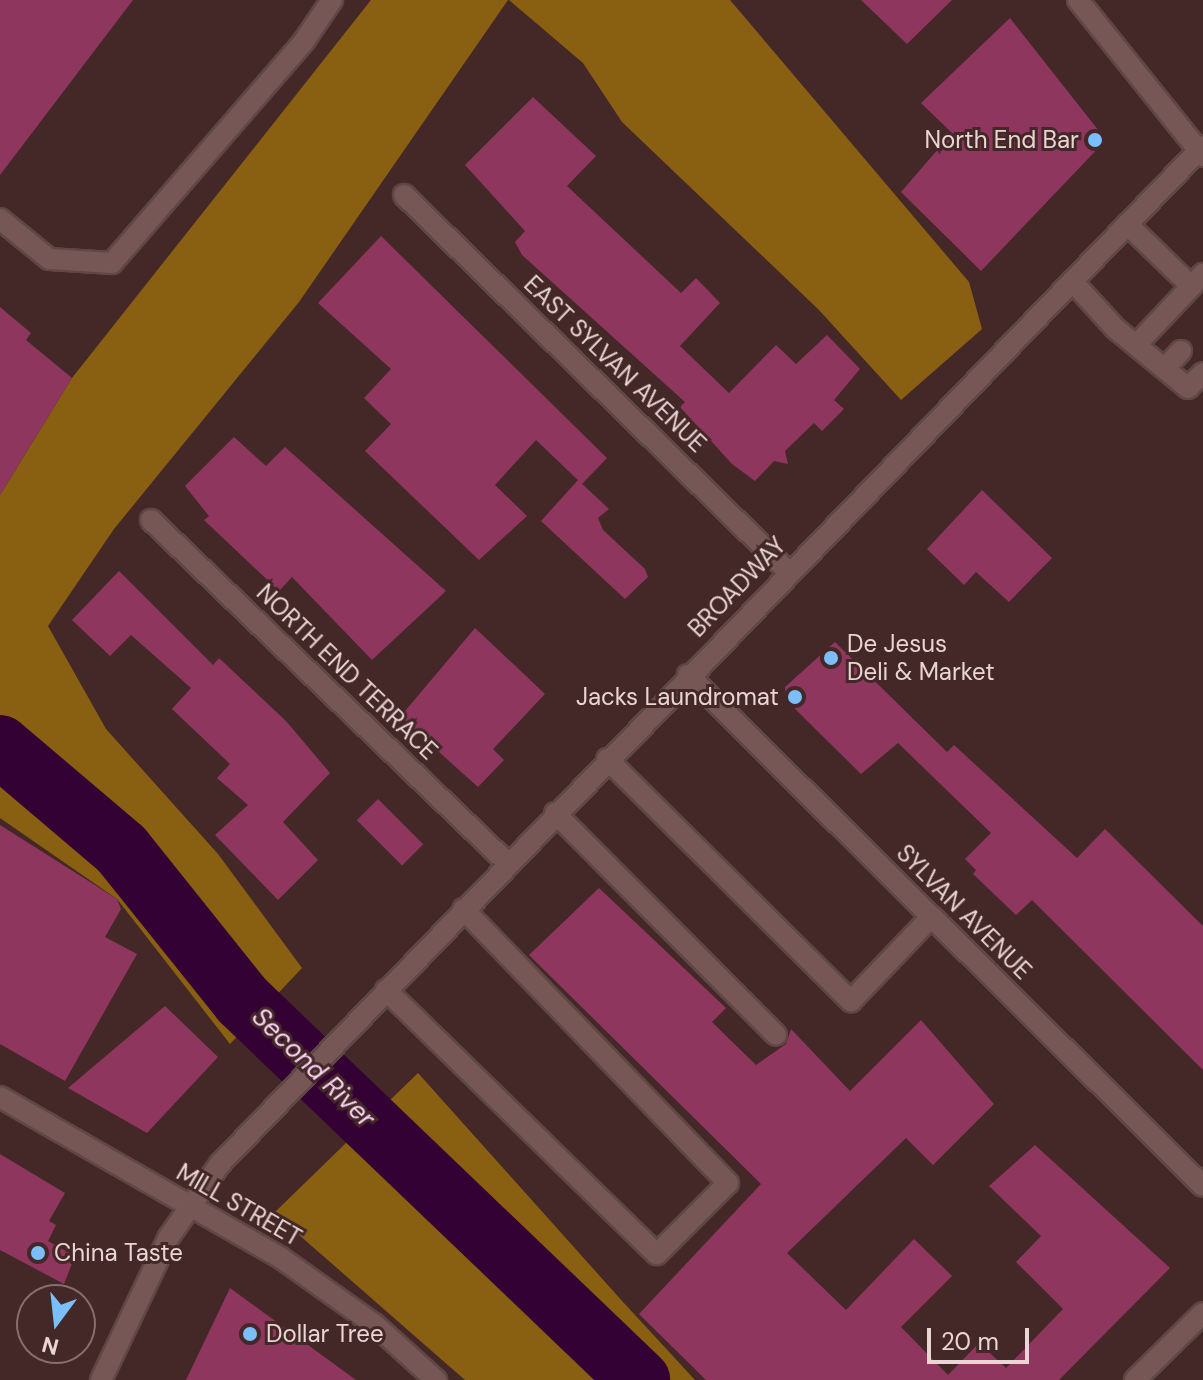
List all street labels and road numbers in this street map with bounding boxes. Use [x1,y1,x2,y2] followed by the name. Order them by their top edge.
[518,270,712,458] street label: EAST SYLVAN AVENUE
[682,531,792,643] street label: BROADWAY
[251,578,443,766] street label: NORTH END TERRACE
[891,839,1037,985] street label: SYLVAN AVENUE
[171,1158,307,1252] street label: MILL STREET

